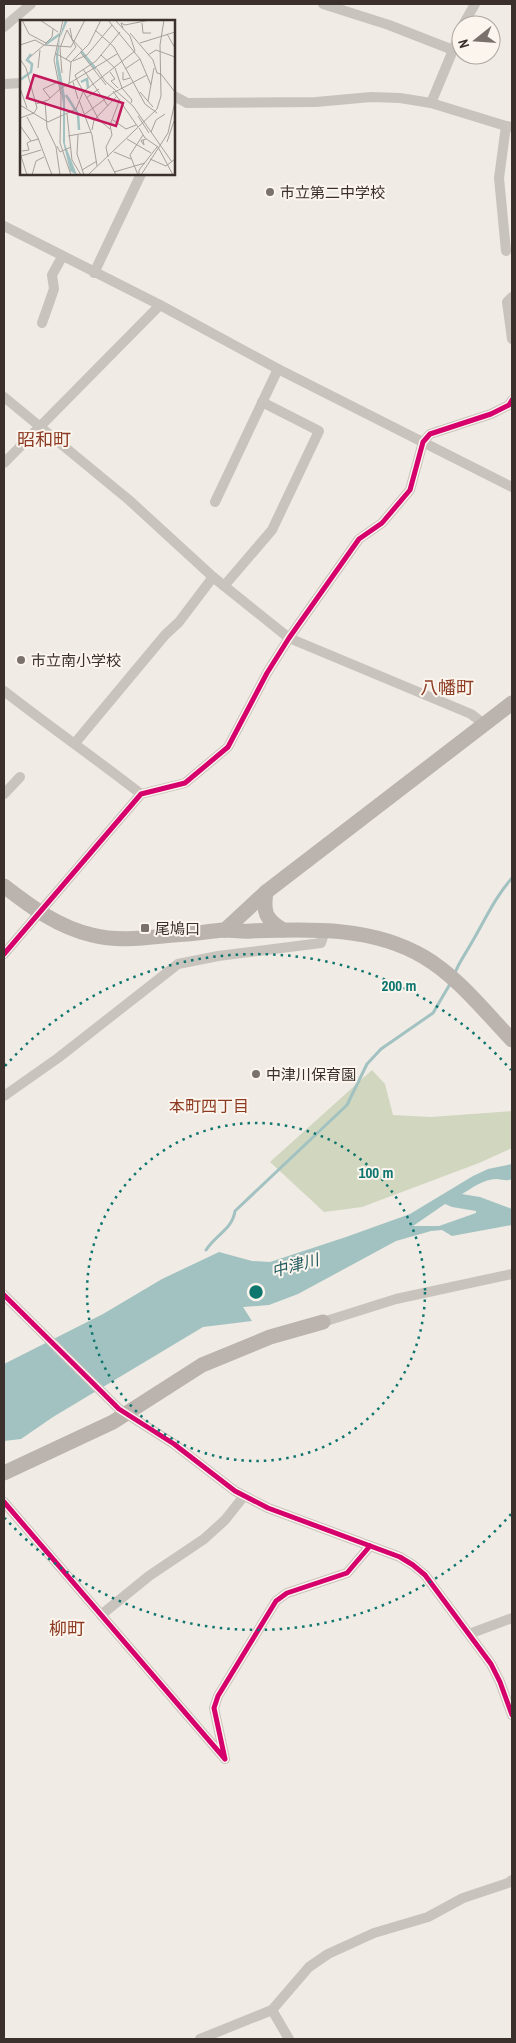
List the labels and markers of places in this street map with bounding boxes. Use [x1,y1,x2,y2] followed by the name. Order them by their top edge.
[280,182,385,203] place label: 市立第二中学校
[264,186,276,198] marker: 市立第二中学校
[31,650,121,671] place label: 市立南小学校
[15,654,27,666] marker: 市立南小学校
[155,918,200,939] place label: 尾鳩口
[139,922,151,934] marker: 尾鳩口
[266,1064,356,1085] place label: 中津川保育園
[250,1068,262,1080] marker: 中津川保育園
[247,1283,265,1301] centre of rings

